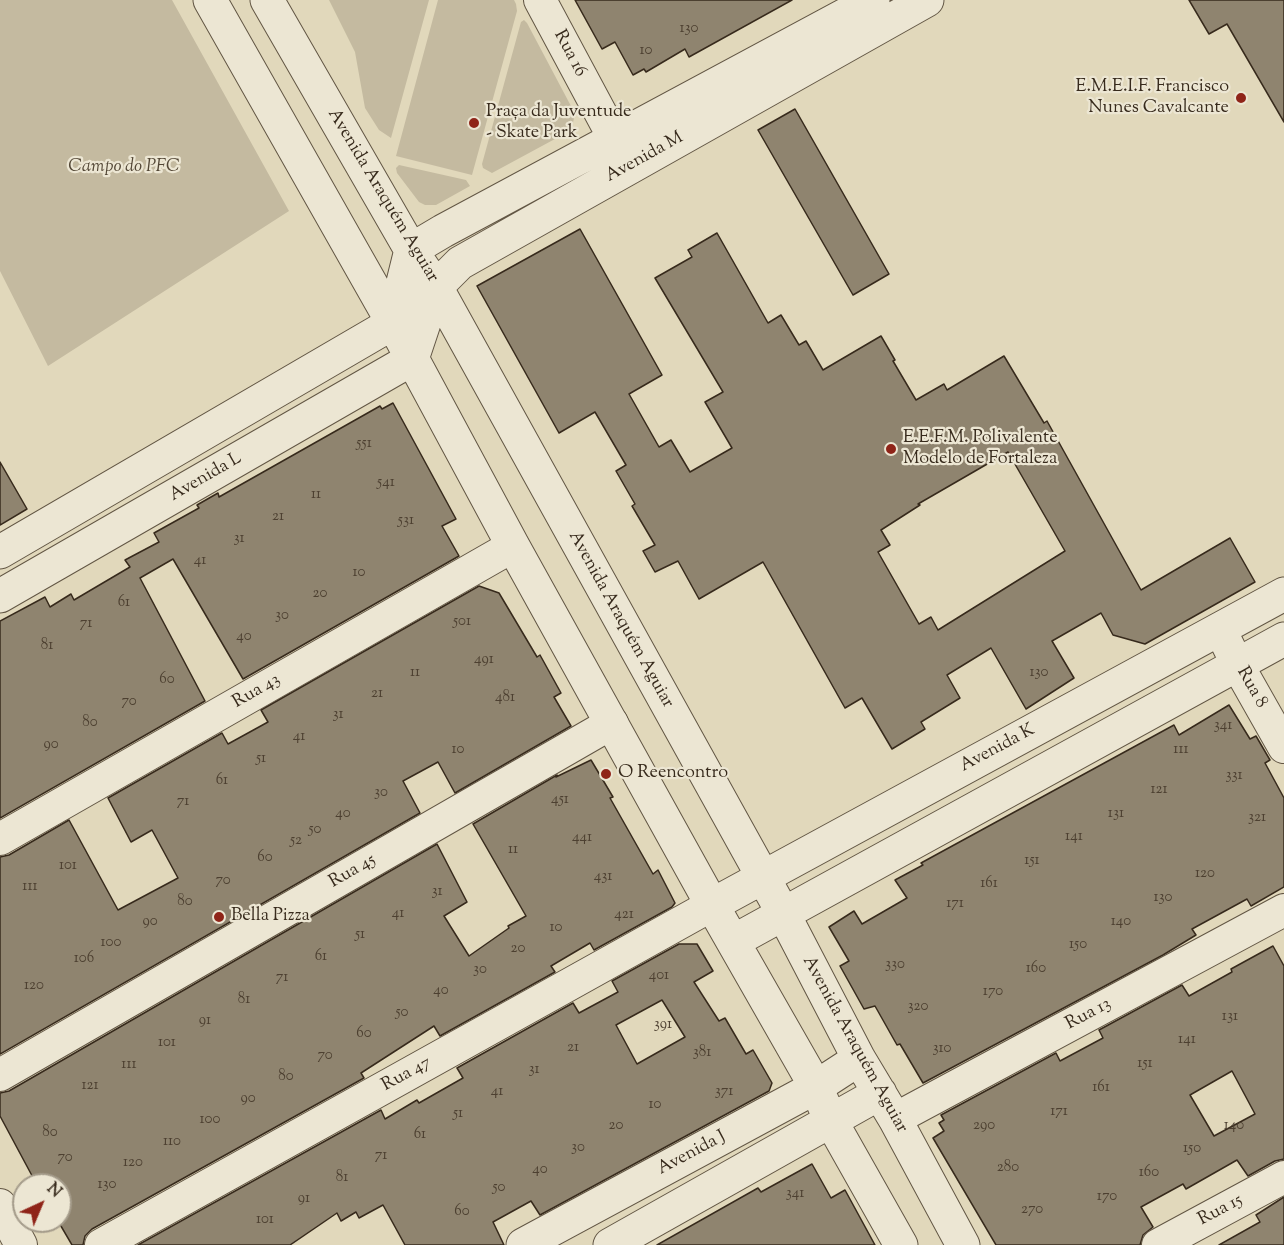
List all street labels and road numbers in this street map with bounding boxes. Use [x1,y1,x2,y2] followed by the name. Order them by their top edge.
[548,27,590,81] street label: Rua 16
[322,105,442,287] street label: Avenida Araquém Aguiar
[602,128,688,188] street label: Avenida M
[166,449,246,507] street label: Avenida L
[562,528,678,712] street label: Avenida Araquém Aguiar
[1231,664,1271,712] street label: Rua 8
[229,670,285,714] street label: Rua 43
[957,720,1039,778] street label: Avenida K
[326,850,380,894] street label: Rua 45
[796,953,912,1137] street label: Avenida Araquém Aguiar
[1063,994,1115,1036] street label: Rua 13
[379,1053,435,1097] street label: Rua 47
[654,1127,730,1181] street label: Avenida J
[1195,1190,1247,1232] street label: Rua 15

